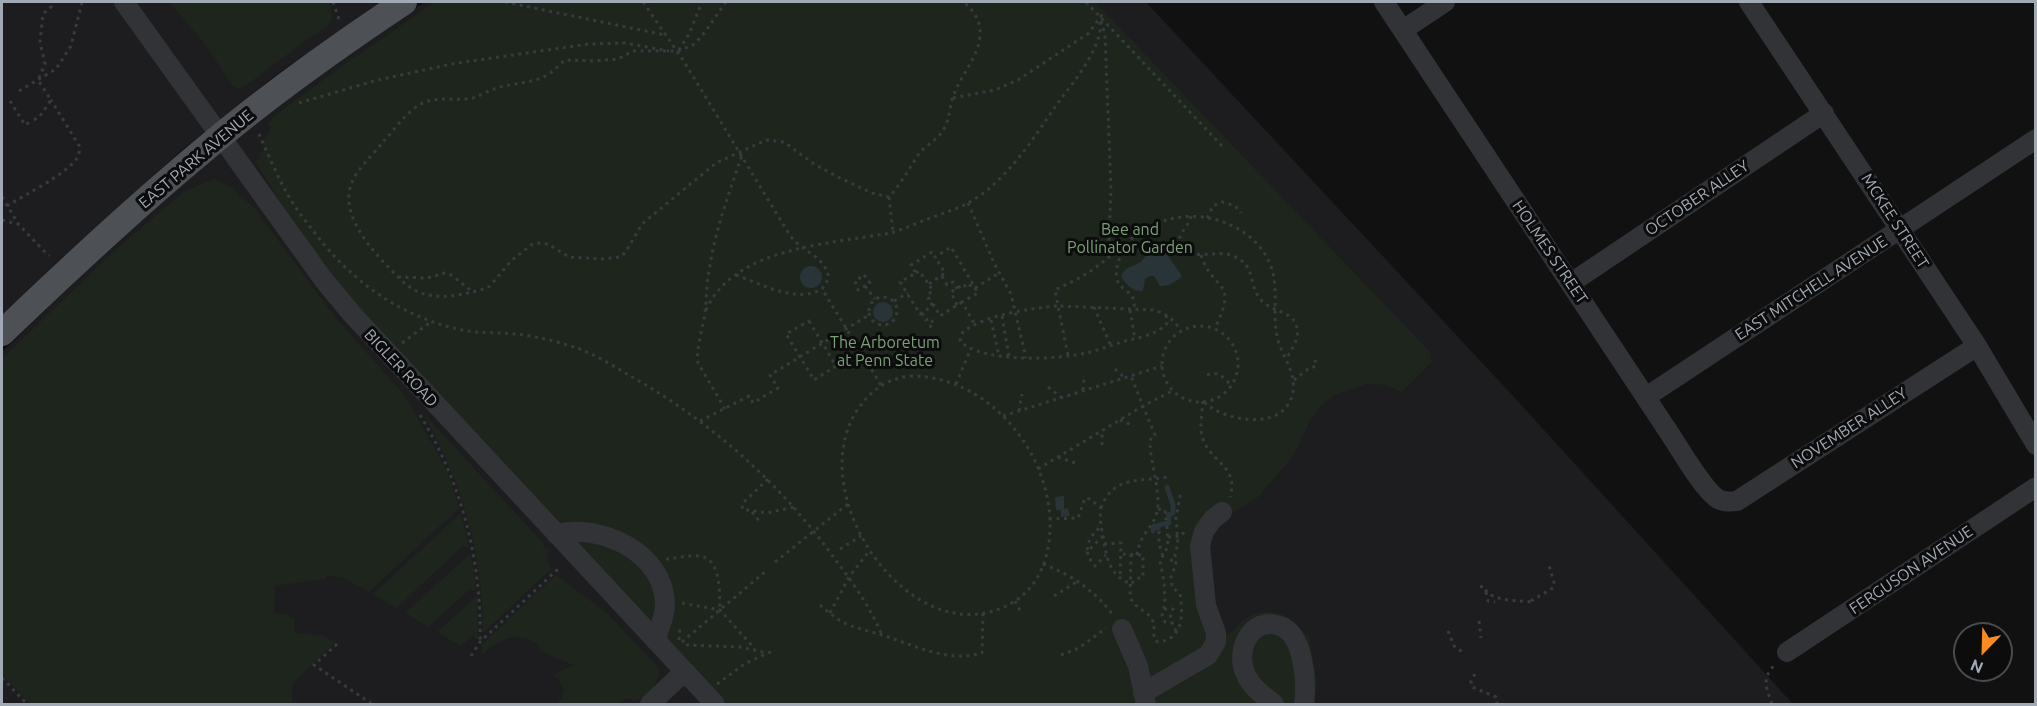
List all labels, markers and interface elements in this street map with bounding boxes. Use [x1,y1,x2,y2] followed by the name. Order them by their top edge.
[135,106,257,212] street label: EAST PARK AVENUE
[1641,156,1753,240] street label: OCTOBER ALLEY
[1857,170,1933,272] street label: MCKEE STREET
[1508,197,1592,307] street label: HOLMES STREET
[1067,220,1193,258] park label: Bee and Pollinator Garden
[1731,232,1891,344] street label: EAST MITCHELL AVENUE
[360,325,442,411] street label: BIGLER ROAD
[830,333,940,371] park label: The Arboretum at Penn State
[1787,383,1911,473] street label: NOVEMBER ALLEY
[1846,522,1976,618] street label: FERGUSON AVENUE
[1953,622,2013,682] north arrow
[1968,656,1986,677] text: N

